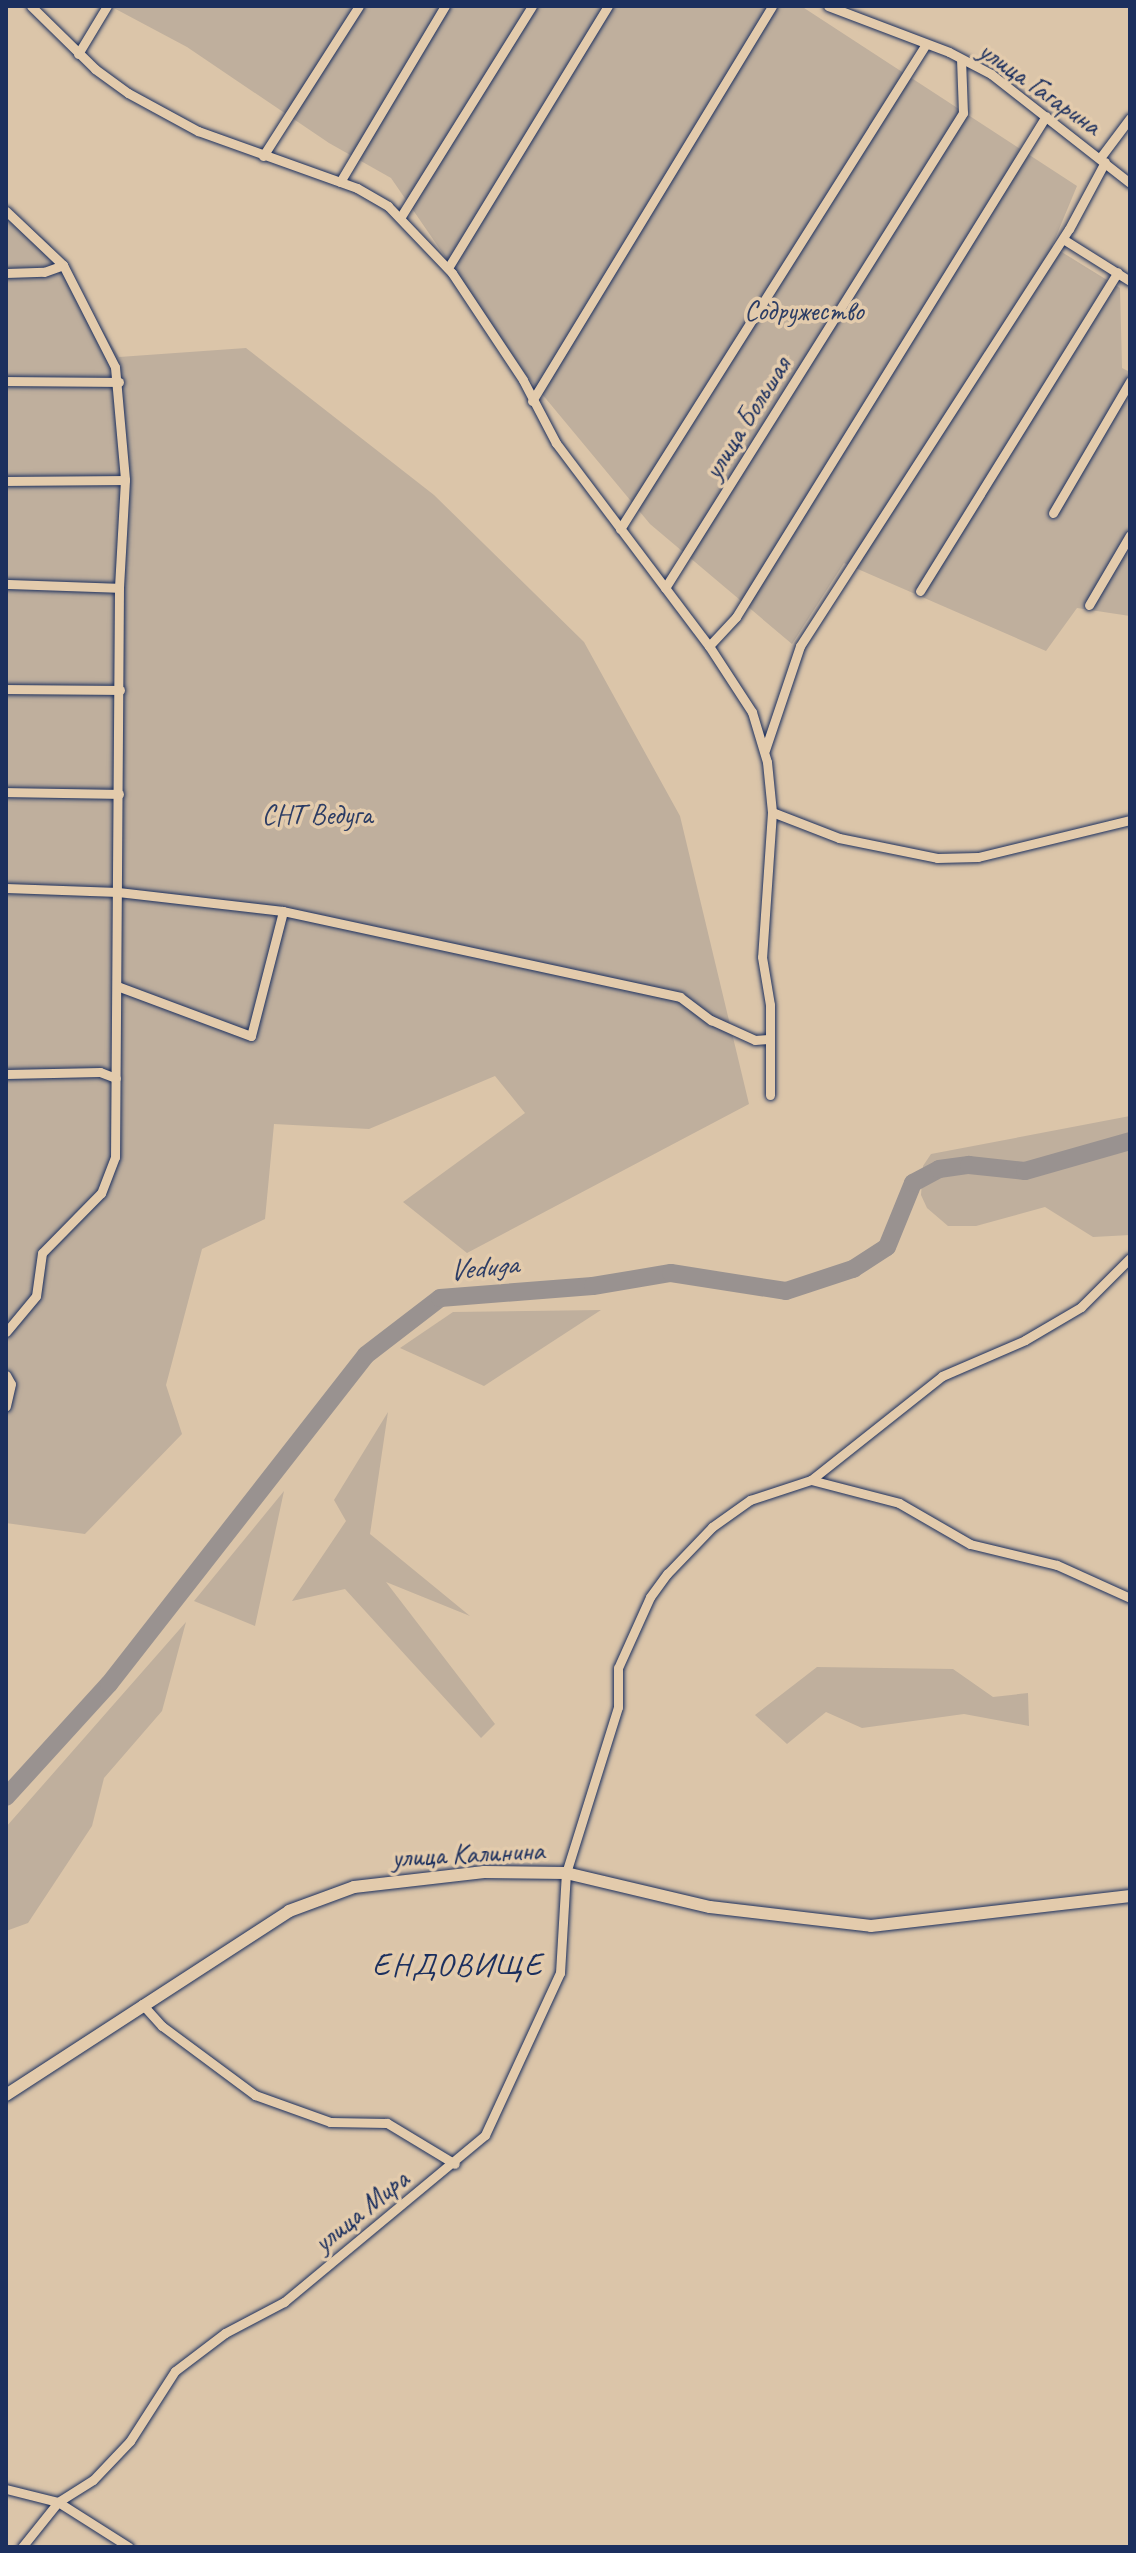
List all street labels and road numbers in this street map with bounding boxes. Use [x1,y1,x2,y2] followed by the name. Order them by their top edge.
[972,33,1108,143] street label: улица Гагарина
[696,351,798,485] street label: улица Большая
[390,1833,546,1875] street label: улица Калинина
[307,2163,415,2259] street label: улица Мира

